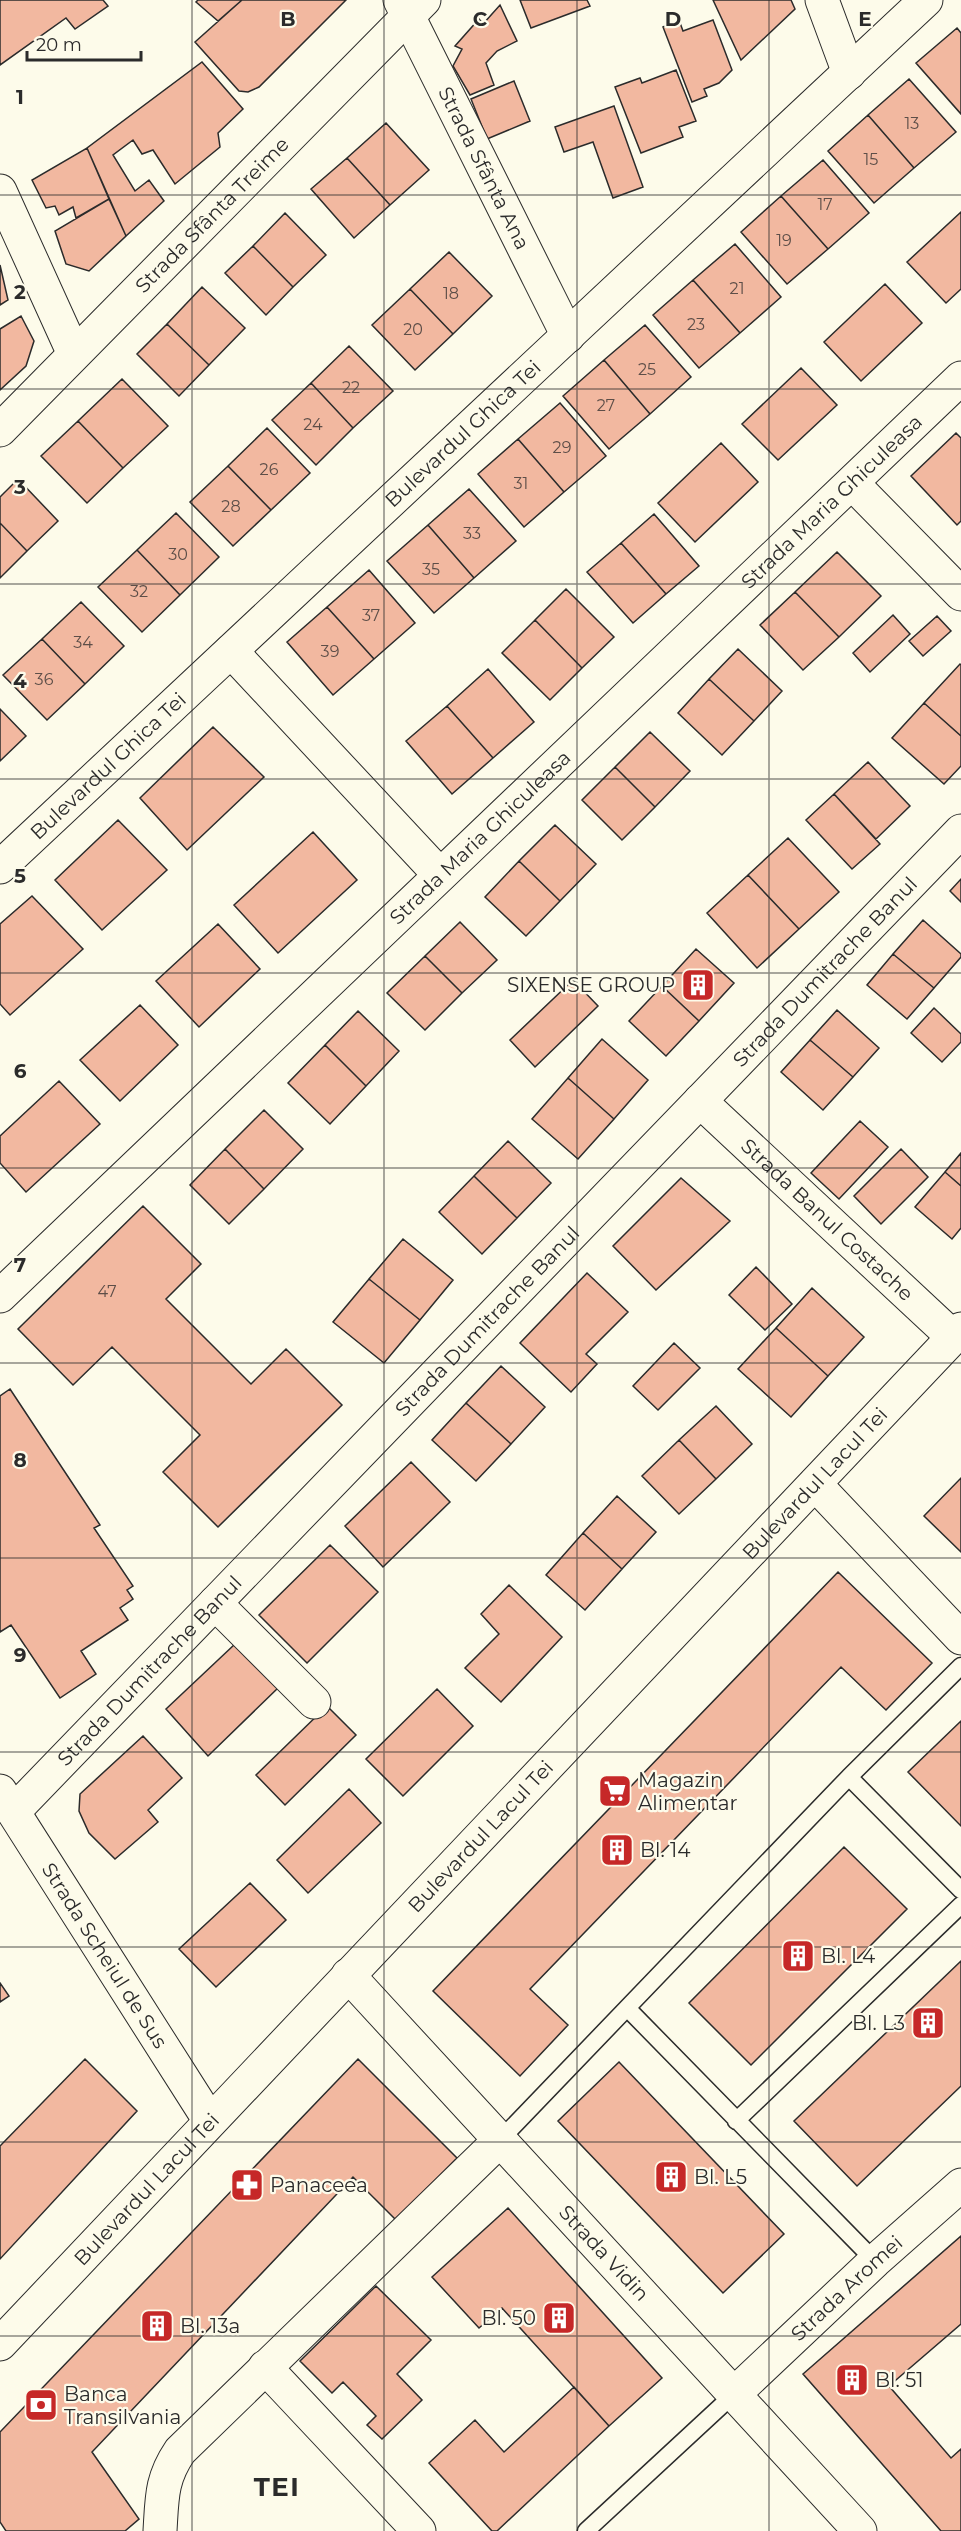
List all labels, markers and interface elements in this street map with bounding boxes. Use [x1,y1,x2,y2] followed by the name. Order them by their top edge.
[280,7,296,31] text: B
[473,7,488,31] text: C
[665,7,681,31] text: D
[858,7,872,31] text: E
[27,24,141,62] scale bar
[36,34,82,56] text: 20 m
[433,83,535,253] street label: Strada Sfânta Ana
[16,85,24,109] text: 1
[905,114,919,133] house number: 13
[130,132,294,298] street label: Strada Sfânta Treime
[864,150,878,169] house number: 15
[817,195,833,214] house number: 17
[776,231,792,250] house number: 19
[730,279,744,298] house number: 21
[14,280,26,304] text: 2
[443,284,459,303] house number: 18
[687,315,705,334] house number: 23
[403,320,423,339] house number: 20
[380,355,546,512] street label: Bulevardul Ghica Tei
[638,360,656,379] house number: 25
[342,378,360,397] house number: 22
[597,396,615,415] house number: 27
[736,410,927,594] street label: Strada Maria Ghiculeasa
[303,415,323,434] house number: 24
[553,438,571,457] house number: 29
[260,460,279,479] house number: 26
[514,474,528,493] house number: 31
[13,475,26,499] text: 3
[221,497,241,516] house number: 28
[463,524,481,543] house number: 33
[168,545,188,564] house number: 30
[422,560,440,579] house number: 35
[130,582,148,601] house number: 32
[362,606,380,625] house number: 37
[73,633,93,652] house number: 34
[321,642,339,661] house number: 39
[13,669,27,693] text: 4
[35,670,54,689] house number: 36
[25,687,191,844] street label: Bulevardul Ghica Tei
[385,745,576,929] street label: Strada Maria Ghiculeasa
[14,864,26,888] text: 5
[728,872,922,1072] street label: Strada Dumitrache Banul
[680,967,716,1003] building icon: SIXENSE GROUP
[507,973,675,997] place label: SIXENSE GROUP
[14,1059,27,1083] text: 6
[736,1134,918,1306] street label: Strada Banul Costache
[390,1221,584,1421] street label: Strada Dumitrache Banul
[14,1253,26,1277] text: 7
[97,1282,117,1301] house number: 47
[737,1403,892,1564] street label: Bulevardul Lacul Tei
[13,1448,27,1472] text: 8
[52,1571,247,1771] street label: Strada Dumitrache Banul
[14,1643,26,1667] text: 9
[403,1755,558,1917] street label: Bulevardul Lacul Tei
[638,1768,737,1815] place label: Magazin Alimentar
[597,1773,633,1809] supermarket icon: Magazin Alimentar
[599,1832,635,1868] building icon: Bl. 14
[640,1838,690,1862] place label: Bl. 14
[37,1858,173,2053] street label: Strada Scheiul de Sus
[780,1938,816,1974] building icon: Bl. L4
[821,1944,875,1968] place label: Bl. L4
[910,2005,946,2041] building icon: Bl. L3
[852,2011,905,2035] place label: Bl. L3
[69,2108,224,2270] street label: Bulevardul Lacul Tei
[653,2159,689,2195] building icon: Bl. L5
[694,2165,747,2189] place label: Bl. L5
[229,2167,265,2203] pharmacy icon: Panaceea
[270,2173,368,2197] place label: Panaceea
[554,2200,654,2306] street label: Strada Vidin
[786,2230,907,2346] street label: Strada Aromei
[541,2300,577,2336] building icon: Bl. 50
[482,2306,536,2330] place label: Bl. 50
[139,2308,175,2344] building icon: Bl. 13a
[180,2314,240,2338] place label: Bl. 13a
[834,2362,870,2398] building icon: Bl. 51
[875,2368,923,2392] place label: Bl. 51
[64,2382,181,2429] place label: Banca Transilvania
[23,2387,59,2423] bank icon: Banca Transilvania
[254,2471,300,2503] district label: TEI

